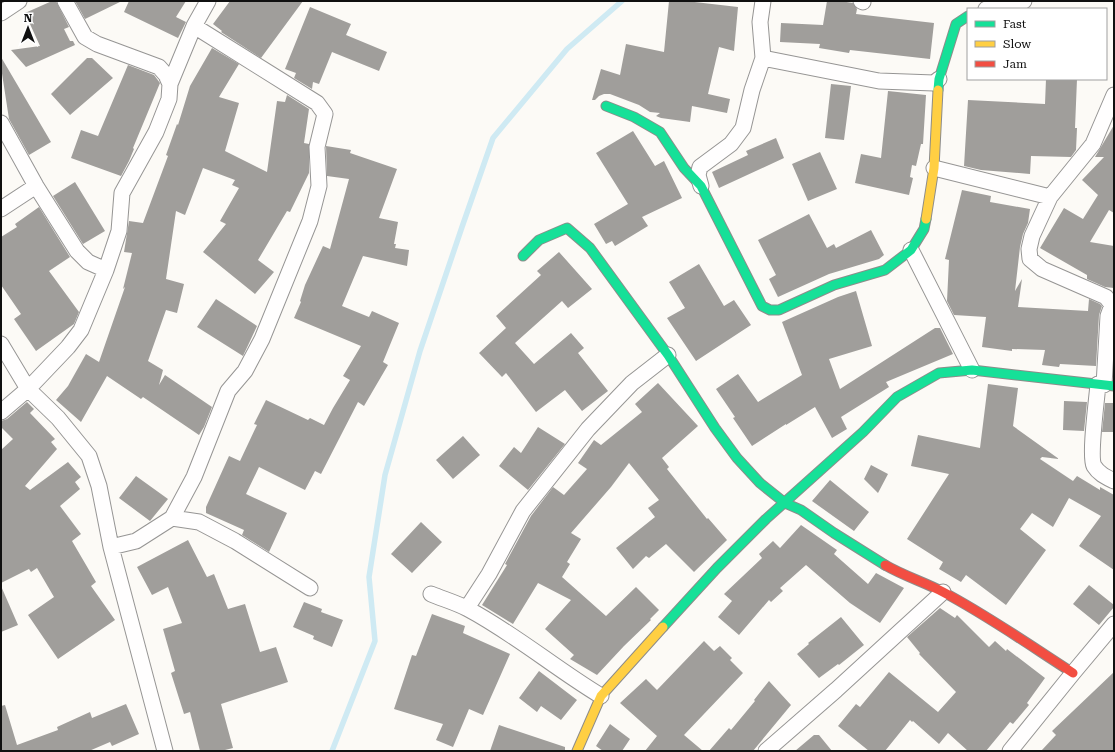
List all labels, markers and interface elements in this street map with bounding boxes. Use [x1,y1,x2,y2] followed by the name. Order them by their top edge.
[8,8,48,48] north arrow
[967,8,1107,80] legend
[24,12,33,25] text: N
[1003,17,1027,31] text: Fast
[1003,37,1031,51] text: Slow
[1003,57,1027,71] text: Jam

